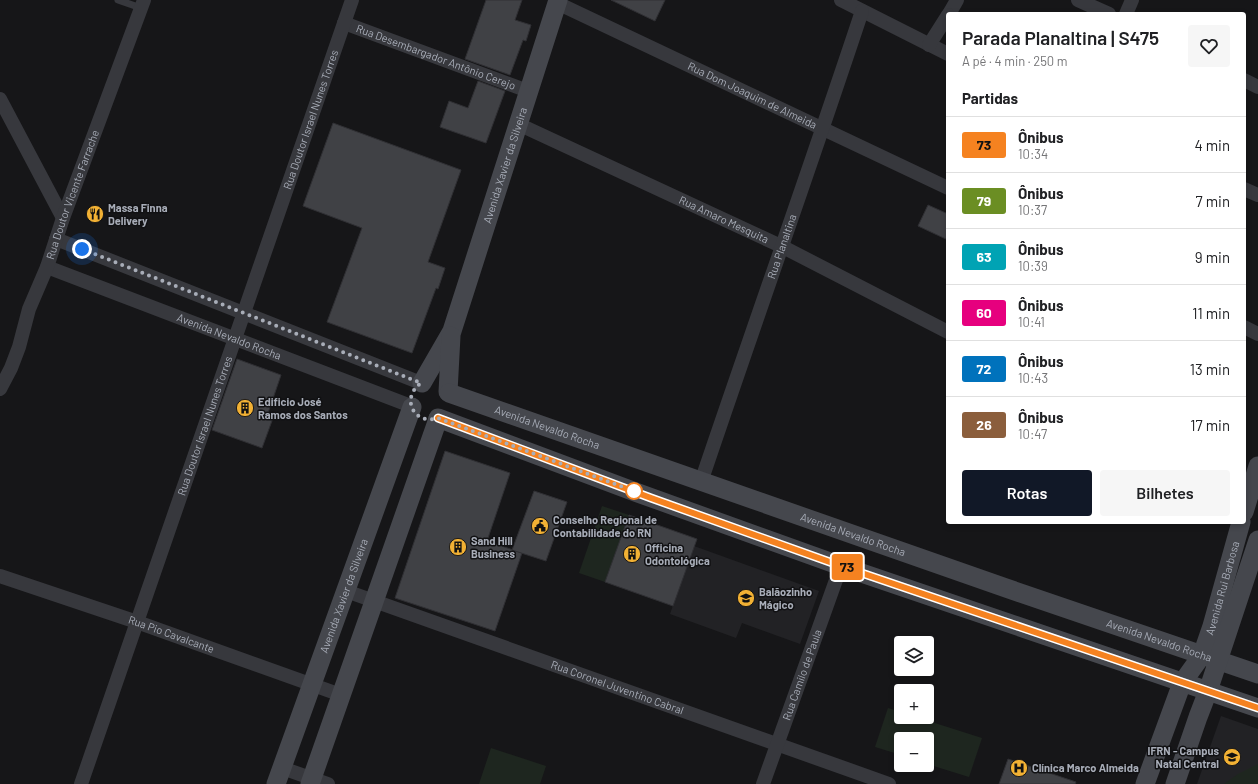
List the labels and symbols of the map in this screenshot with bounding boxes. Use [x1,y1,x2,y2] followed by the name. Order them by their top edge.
[355,21,518,92] street label: Rua Desembargador Antônio Cerejo
[280,48,340,191] street label: Rua Doutor Israel Nunes Torres
[686,59,819,131] street label: Rua Dom Joaquim de Almeida
[480,106,529,225] street label: Avenida Xavier da Silveira
[43,128,101,261] street label: Rua Doutor Vicente Farrache
[677,193,771,245] street label: Rua Amaro Mesquita
[108,201,168,227] place label: Massa Finna Delivery
[85,204,105,224] restaurant icon: Massa Finna Delivery
[764,212,799,280] street label: Rua Planaltina
[72,239,92,259] your location
[175,310,283,362] street label: Avenida Nevaldo Rocha
[174,354,234,497] street label: Rua Doutor Israel Nunes Torres
[258,395,348,421] place label: Edificio José Ramos dos Santos
[235,398,255,418] building icon: Edificio José Ramos dos Santos
[493,402,602,451] street label: Avenida Nevaldo Rocha
[625,482,643,500] unlabelled marker
[799,510,907,558] street label: Avenida Nevaldo Rocha
[553,513,657,539] place label: Conselho Regional de Contabilidade do RN
[530,516,550,536] public building icon: Conselho Regional de Contabilidade do RN
[471,534,515,560] place label: Sand Hill Business
[317,537,370,655] street label: Avenida Xavier da Silveira
[448,537,468,557] building icon: Sand Hill Business
[1202,540,1241,637] street label: Avenida Rui Barbosa
[645,541,710,567] place label: Officina Odontológica
[622,544,642,564] building icon: Officina Odontológica
[829,554,865,580] line badge: 73
[759,585,812,611] place label: Balãozinho Mágico
[736,588,756,608] school or university icon: Balãozinho Mágico
[127,613,216,655] street label: Rua Pio Cavalcante
[1105,616,1214,664] street label: Avenida Nevaldo Rocha
[779,627,824,722] street label: Rua Camilo de Paula
[549,657,686,717] street label: Rua Coronel Juventino Cabral
[1148,744,1219,770] place label: IFRN - Campus Natal Central
[1222,747,1242,767] school or university icon: IFRN - Campus Natal Central
[1009,758,1029,778] hospital icon: Clínica Marco Almeida
[1032,761,1139,774] place label: Clínica Marco Almeida

